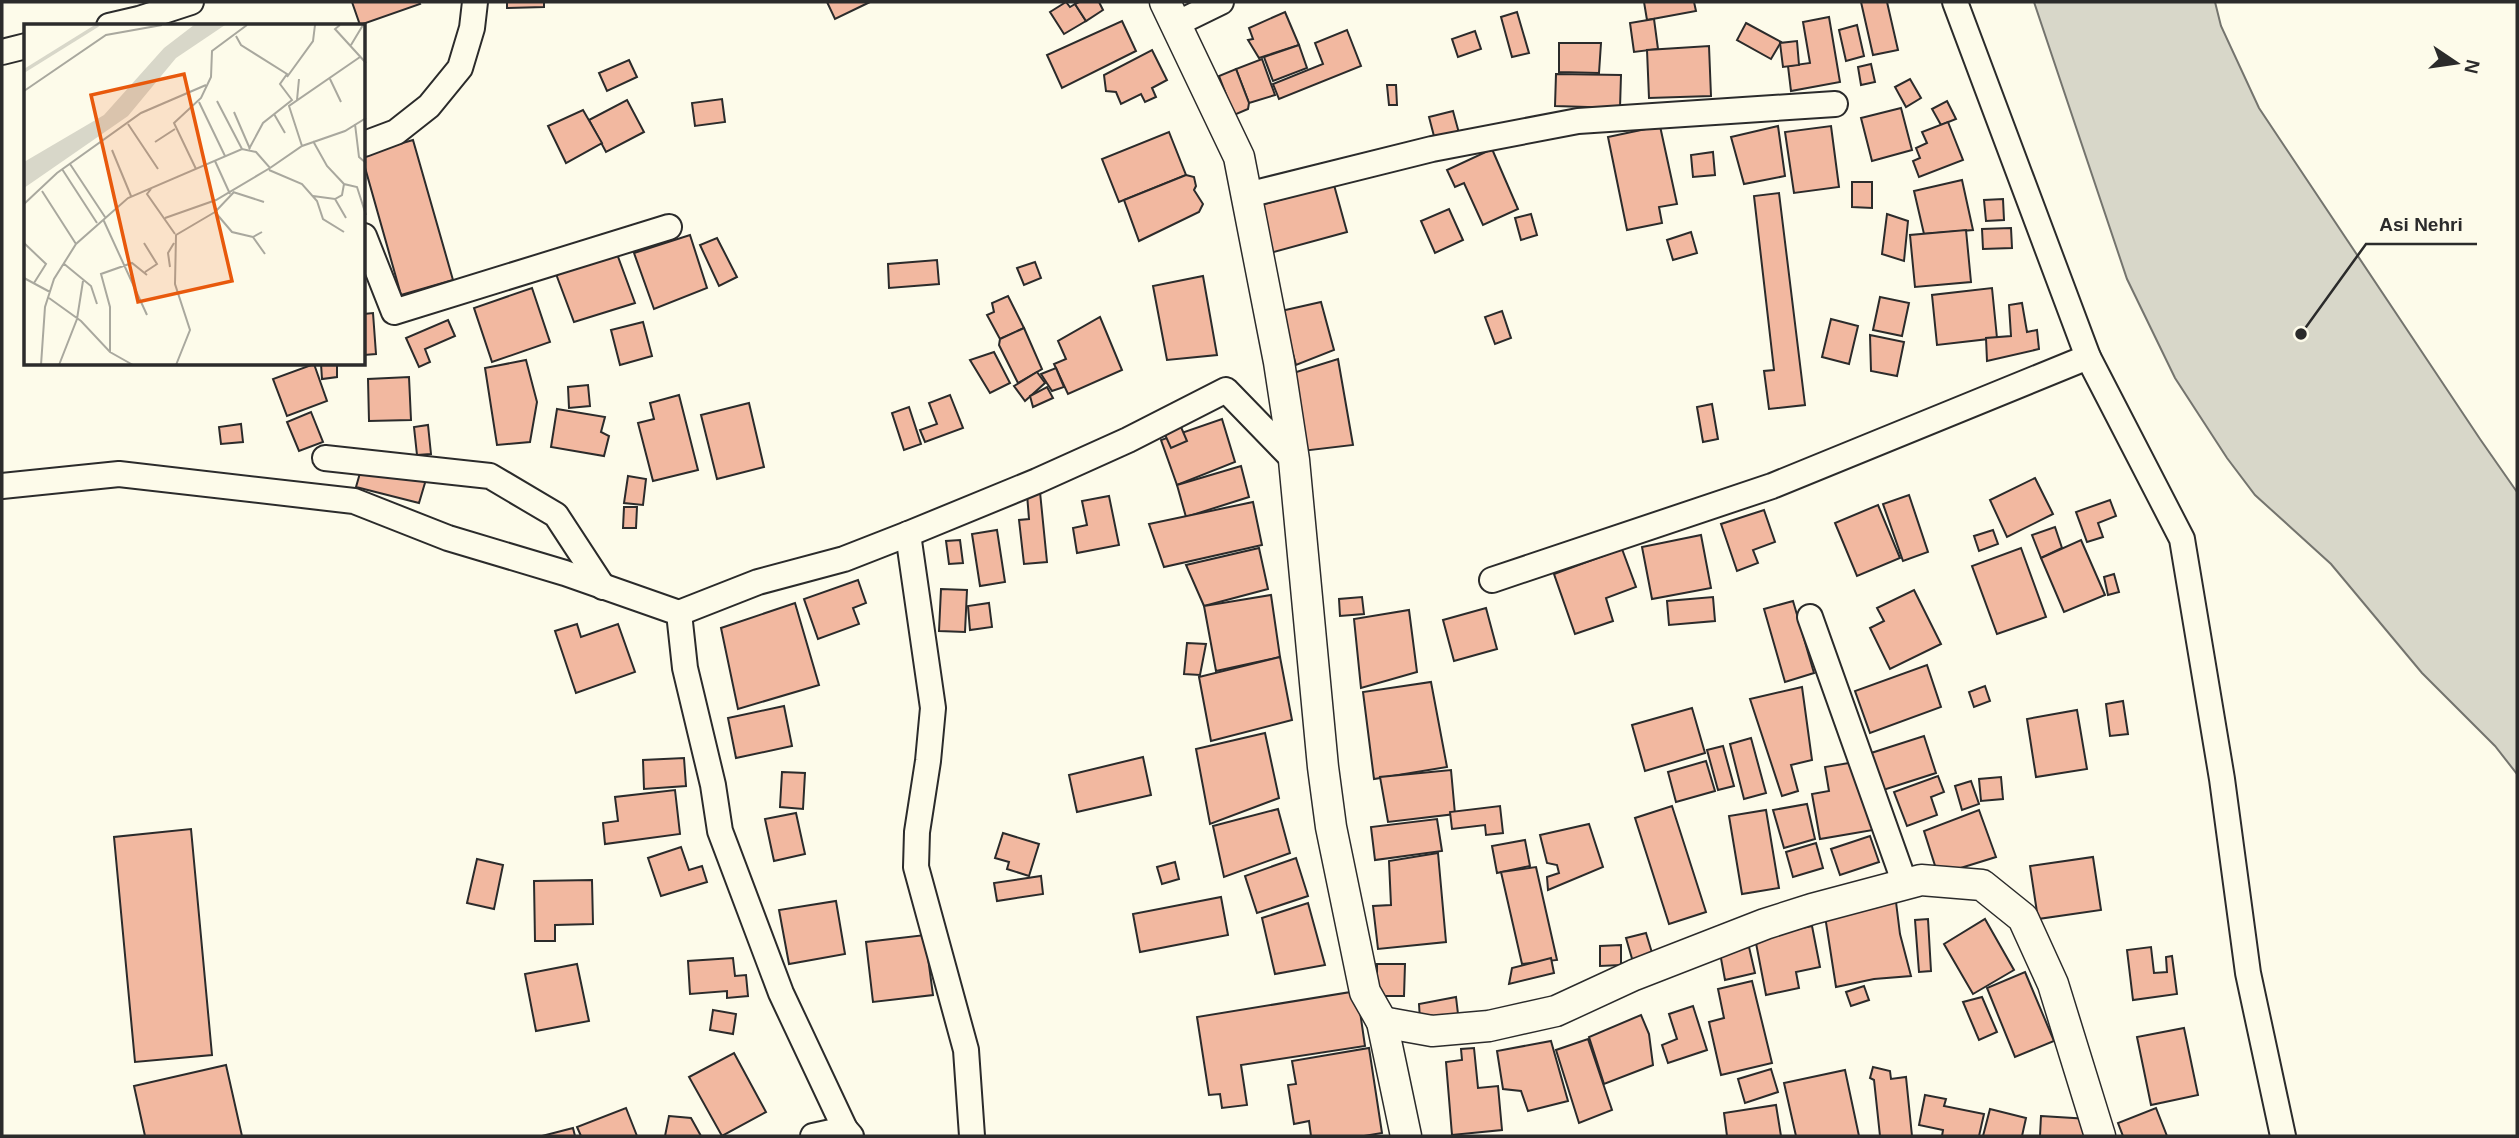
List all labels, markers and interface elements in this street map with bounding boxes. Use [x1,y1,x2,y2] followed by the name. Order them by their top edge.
[24,24,366,366] inset map
[2421,28,2491,98] north arrow
[2460,58,2484,76] text: N
[2366,204,2477,244] callout: Asi Nehri
[2379,214,2463,235] text: Asi Nehri

